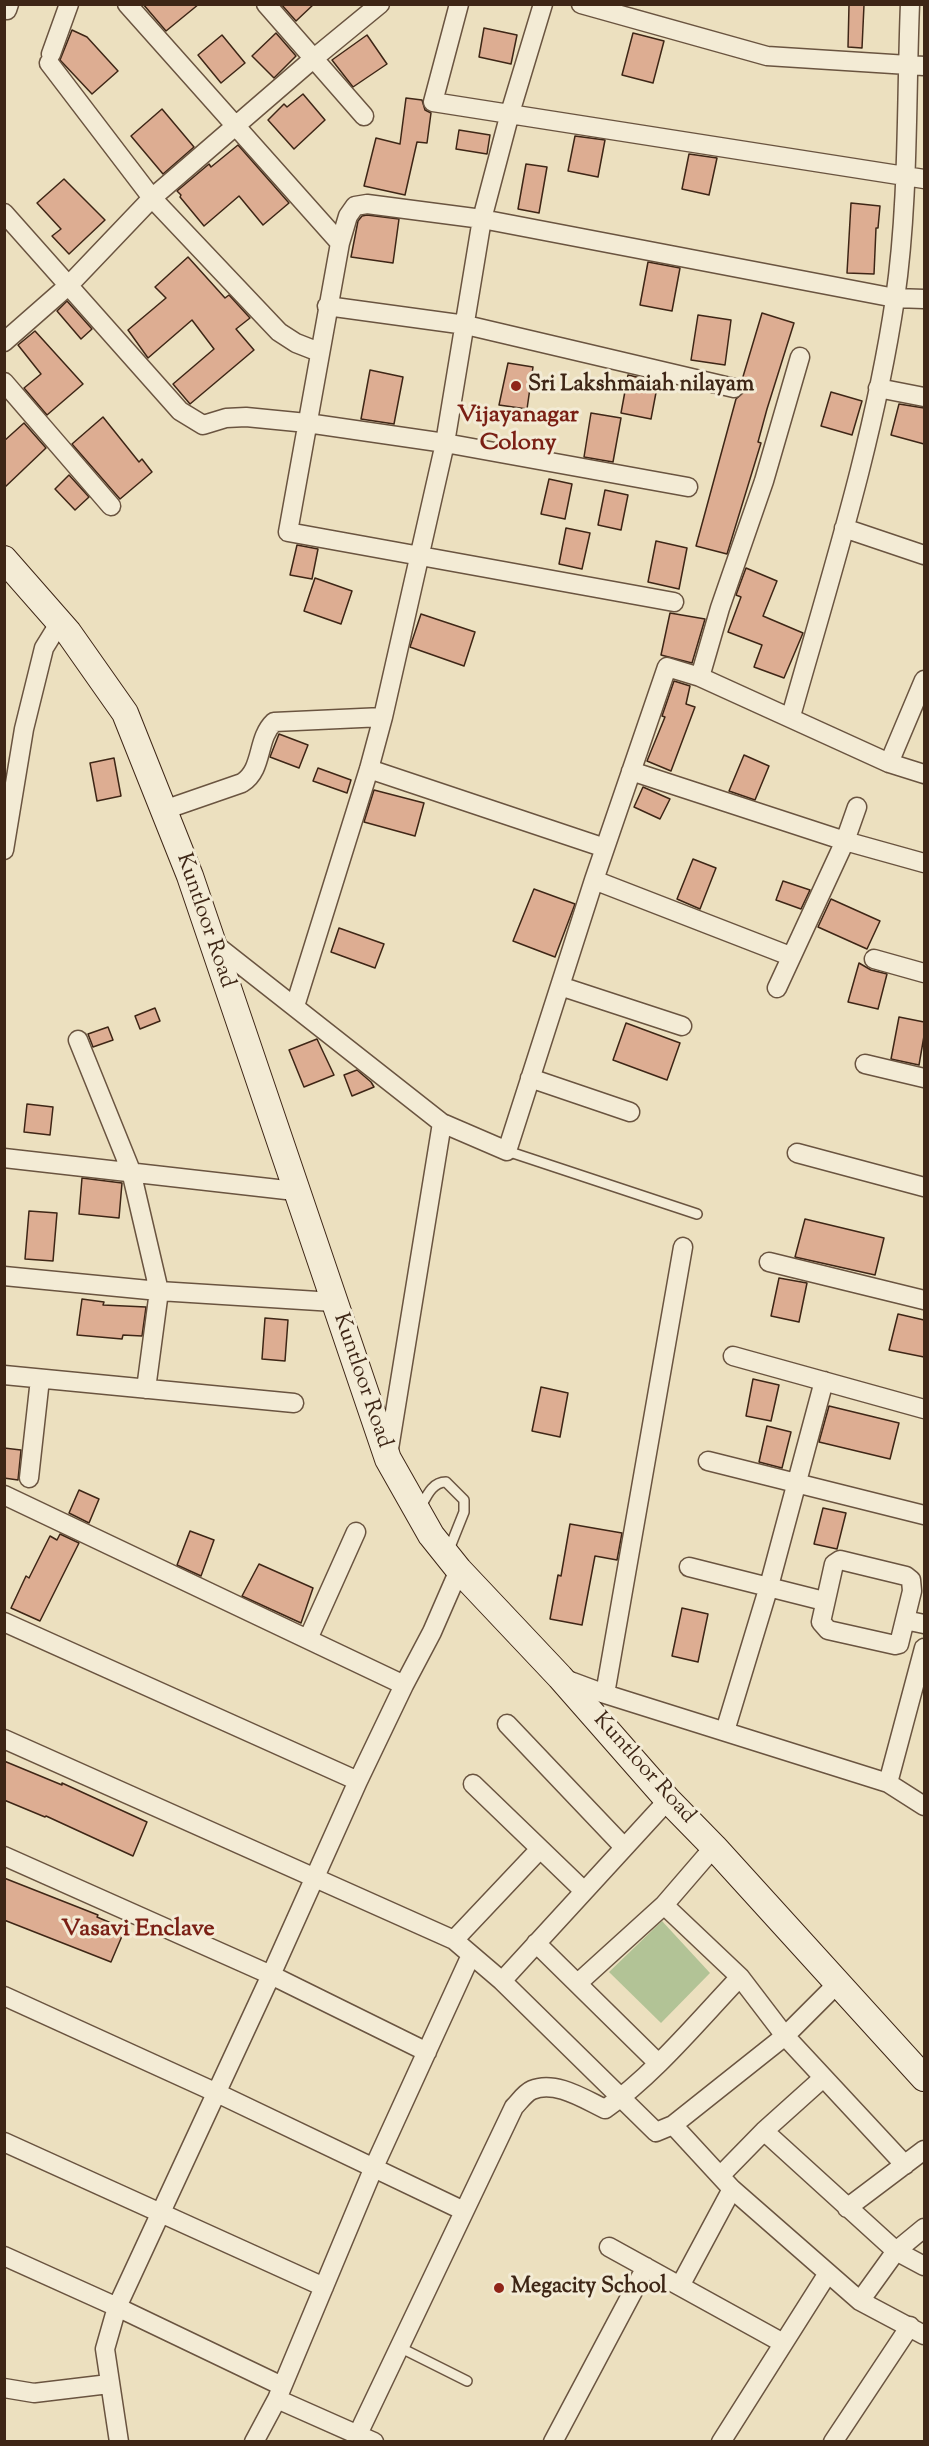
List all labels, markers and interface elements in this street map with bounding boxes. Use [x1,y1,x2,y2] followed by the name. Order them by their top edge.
[528,373,754,399] place label: Sri Lakshmaiah nilayam
[509,379,523,393] marker: Sri Lakshmaiah nilayam
[457,403,579,459] district label: Vijayanagar Colony
[169,850,239,992] street label: Kuntloor Road
[326,1310,396,1452] street label: Kuntloor Road
[586,1708,700,1830] street label: Kuntloor Road
[61,1917,215,1945] district label: Vasavi Enclave
[511,2275,667,2301] place label: Megacity School
[492,2281,506,2295] marker: Megacity School

